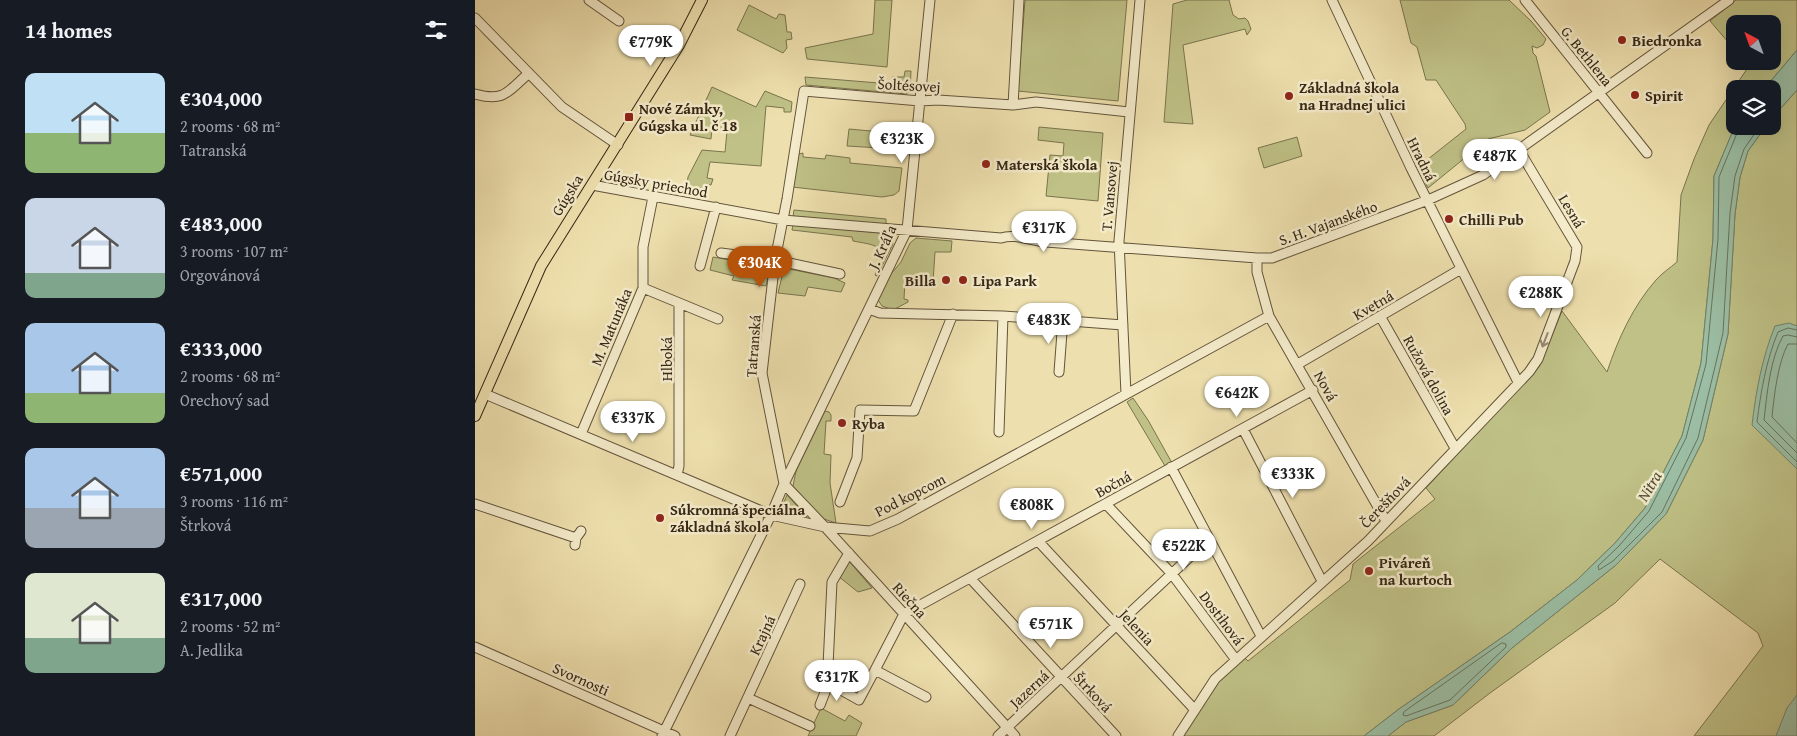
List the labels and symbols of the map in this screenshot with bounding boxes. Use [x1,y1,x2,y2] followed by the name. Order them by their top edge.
[1726,15,1781,70] north arrow
[1556,21,1618,91] street label: G. Bethlena
[616,24,686,67] pin: €779K
[1632,30,1702,51] place label: Biedronka
[1616,34,1628,46] marker: Biedronka
[877,73,941,97] street label: Šoltésovej
[1299,77,1406,115] place label: Základná škola na Hradnej ulici
[1645,85,1684,106] place label: Spirit
[1629,89,1641,101] marker: Spirit
[1283,90,1295,102] marker: Základná škola na Hradnej ulici
[639,98,737,136] place label: Nové Zámky, Gúgska ul. č 18
[623,111,635,123] marker: Nové Zámky, Gúgska ul. č 18
[867,121,937,164] pin: €323K
[1402,133,1442,185] street label: Hradná
[1460,138,1530,181] pin: €487K
[996,154,1098,175] place label: Materská škola
[980,158,992,170] marker: Materská škola
[1095,160,1123,232] street label: T. Vansovej
[603,164,709,202] street label: Gúgsky priechod
[546,170,588,220] street label: Gúgska
[1554,190,1590,232] street label: Lesná
[1276,195,1381,251] street label: S. H. Vajanského
[1459,209,1524,230] place label: Chilli Pub
[1009,210,1079,253] pin: €317K
[1443,213,1455,225] marker: Chilli Pub
[862,221,901,274] street label: J. Kráľa
[725,246,795,288] pin: €304K
[905,270,936,291] place label: Billa
[973,270,1037,291] place label: Lipa Park
[940,274,952,286] marker: Billa
[957,274,969,286] marker: Lipa Park
[1506,276,1576,318] pin: €288K
[585,285,637,369] street label: M. Matunáka
[1349,285,1397,325] street label: Kvetná
[1014,302,1084,345] pin: €483K
[740,314,766,378] street label: Tatranská
[1398,331,1460,419] street label: Ružová dolina
[1540,332,1549,347] one-way arrow
[656,337,677,381] street label: Hlboká
[1309,367,1343,405] street label: Nová
[1202,376,1272,418] pin: €642K
[598,400,668,443] pin: €337K
[852,413,885,434] place label: Ryba
[836,417,848,429] marker: Ryba
[1258,456,1328,499] pin: €333K
[1091,466,1135,502] street label: Bočná
[1630,466,1668,507] water label: Nitra
[871,468,950,522] street label: Pod kopcom
[1355,472,1415,532] street label: Čerešňová
[997,488,1067,530] pin: €808K
[670,499,805,537] place label: Súkromná špeciálna základná škola
[654,512,666,524] marker: Súkromná špeciálna základná škola
[1149,528,1219,571] pin: €522K
[1379,552,1452,590] place label: Piváreň na kurtoch
[1363,565,1375,577] marker: Piváreň na kurtoch
[888,577,932,623] street label: Riečna
[1195,587,1249,649] street label: Dostihová
[1113,603,1159,650] street label: Jelenia
[1016,606,1086,649] pin: €571K
[744,612,780,658] street label: Krajná
[549,657,613,701] street label: Svornosti
[802,660,872,702] pin: €317K
[1003,665,1053,714] street label: Jazerná
[1069,667,1117,717] street label: Štrková

